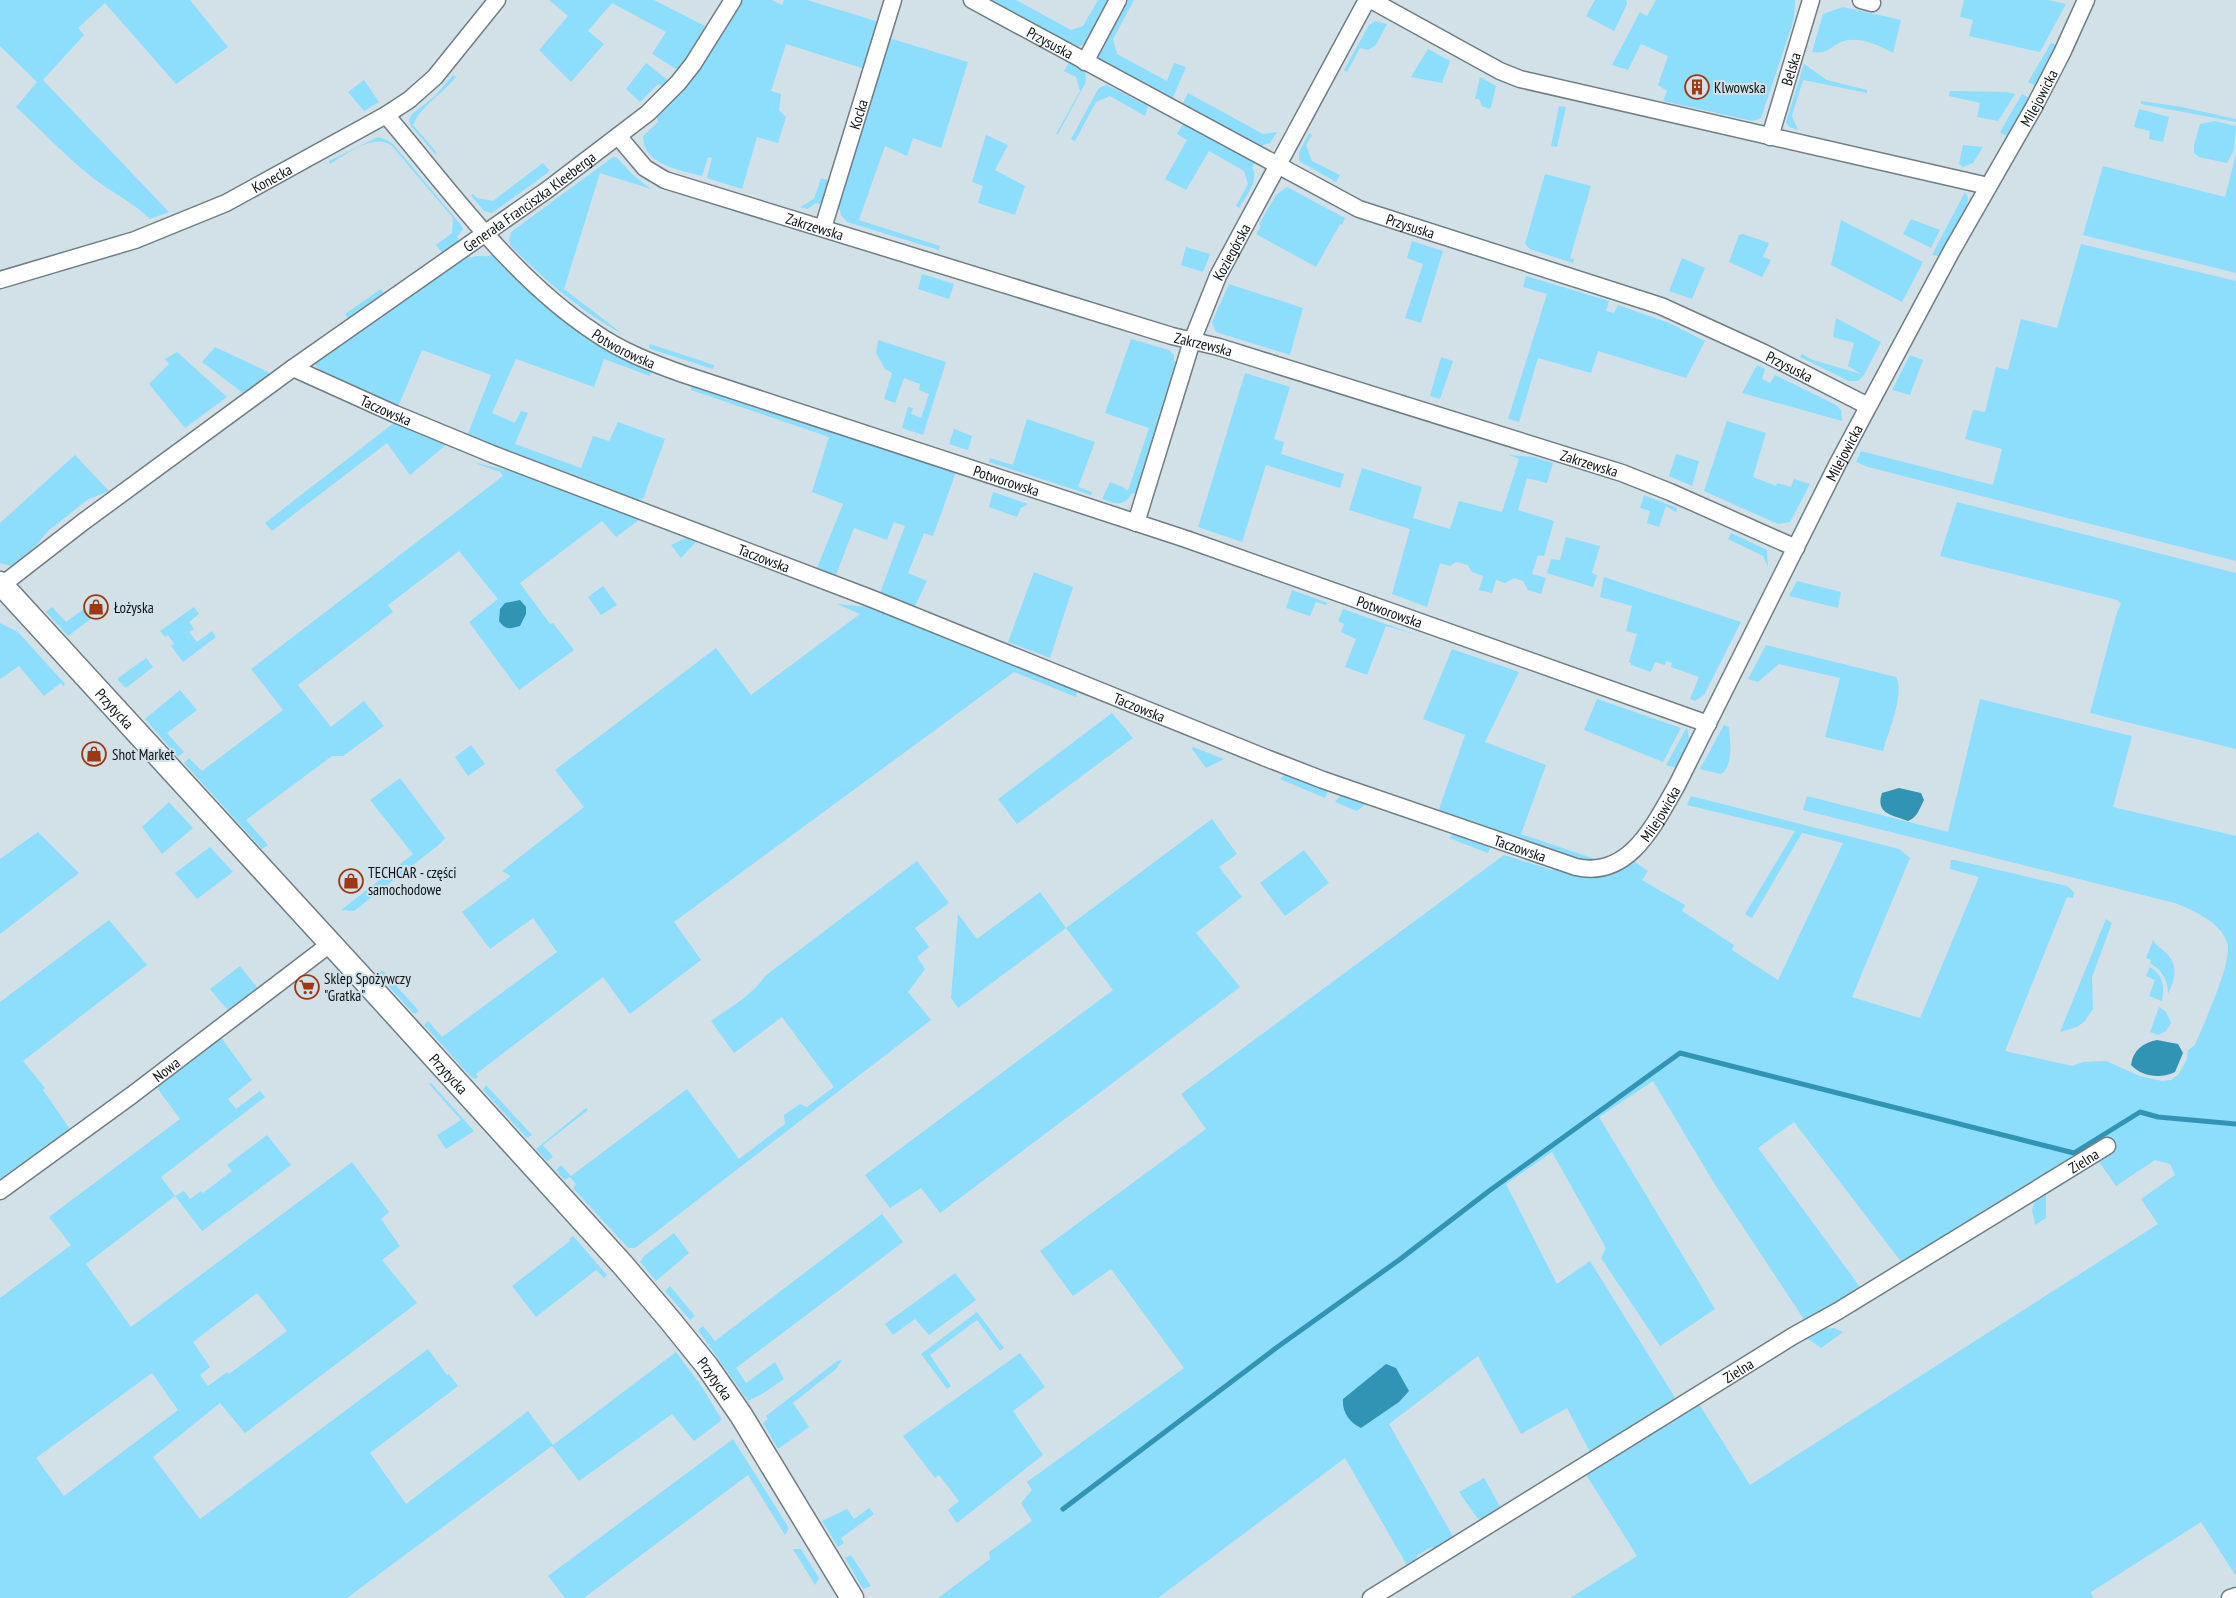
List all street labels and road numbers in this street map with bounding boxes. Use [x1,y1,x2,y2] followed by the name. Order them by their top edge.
[1024,22,1077,63] street label: Przysuska
[1776,50,1804,88] street label: Belska
[2016,66,2061,129] street label: Milejowicka
[844,97,871,132] street label: Kocka
[459,147,599,256] street label: Generała Franciszka Kleeberga
[248,159,295,197] street label: Konecka
[784,208,846,244] street label: Zakrzewska
[1384,209,1437,242] street label: Przysuska
[1208,220,1254,283] street label: Koziegórska
[589,324,658,372] street label: Potworowska
[1172,327,1235,360] street label: Zakrzewska
[1763,346,1816,386] street label: Przysuska
[357,390,414,429] street label: Taczowska
[1821,421,1867,484] street label: Milejowicka
[1558,445,1621,481] street label: Zakrzewska
[971,460,1042,500] street label: Potworowska
[735,539,793,576] street label: Taczowska
[1354,591,1425,632] street label: Potworowska
[92,684,138,733] street label: Przytycka
[1111,688,1168,726] street label: Taczowska
[1636,782,1684,845] street label: Milejowicka
[1492,830,1549,866] street label: Taczowska
[426,1049,472,1098] street label: Przytycka
[149,1053,183,1085] street label: Nowa
[2065,1144,2102,1177] street label: Zielna
[694,1353,737,1404] street label: Przytycka
[1719,1354,1757,1387] street label: Zielna

